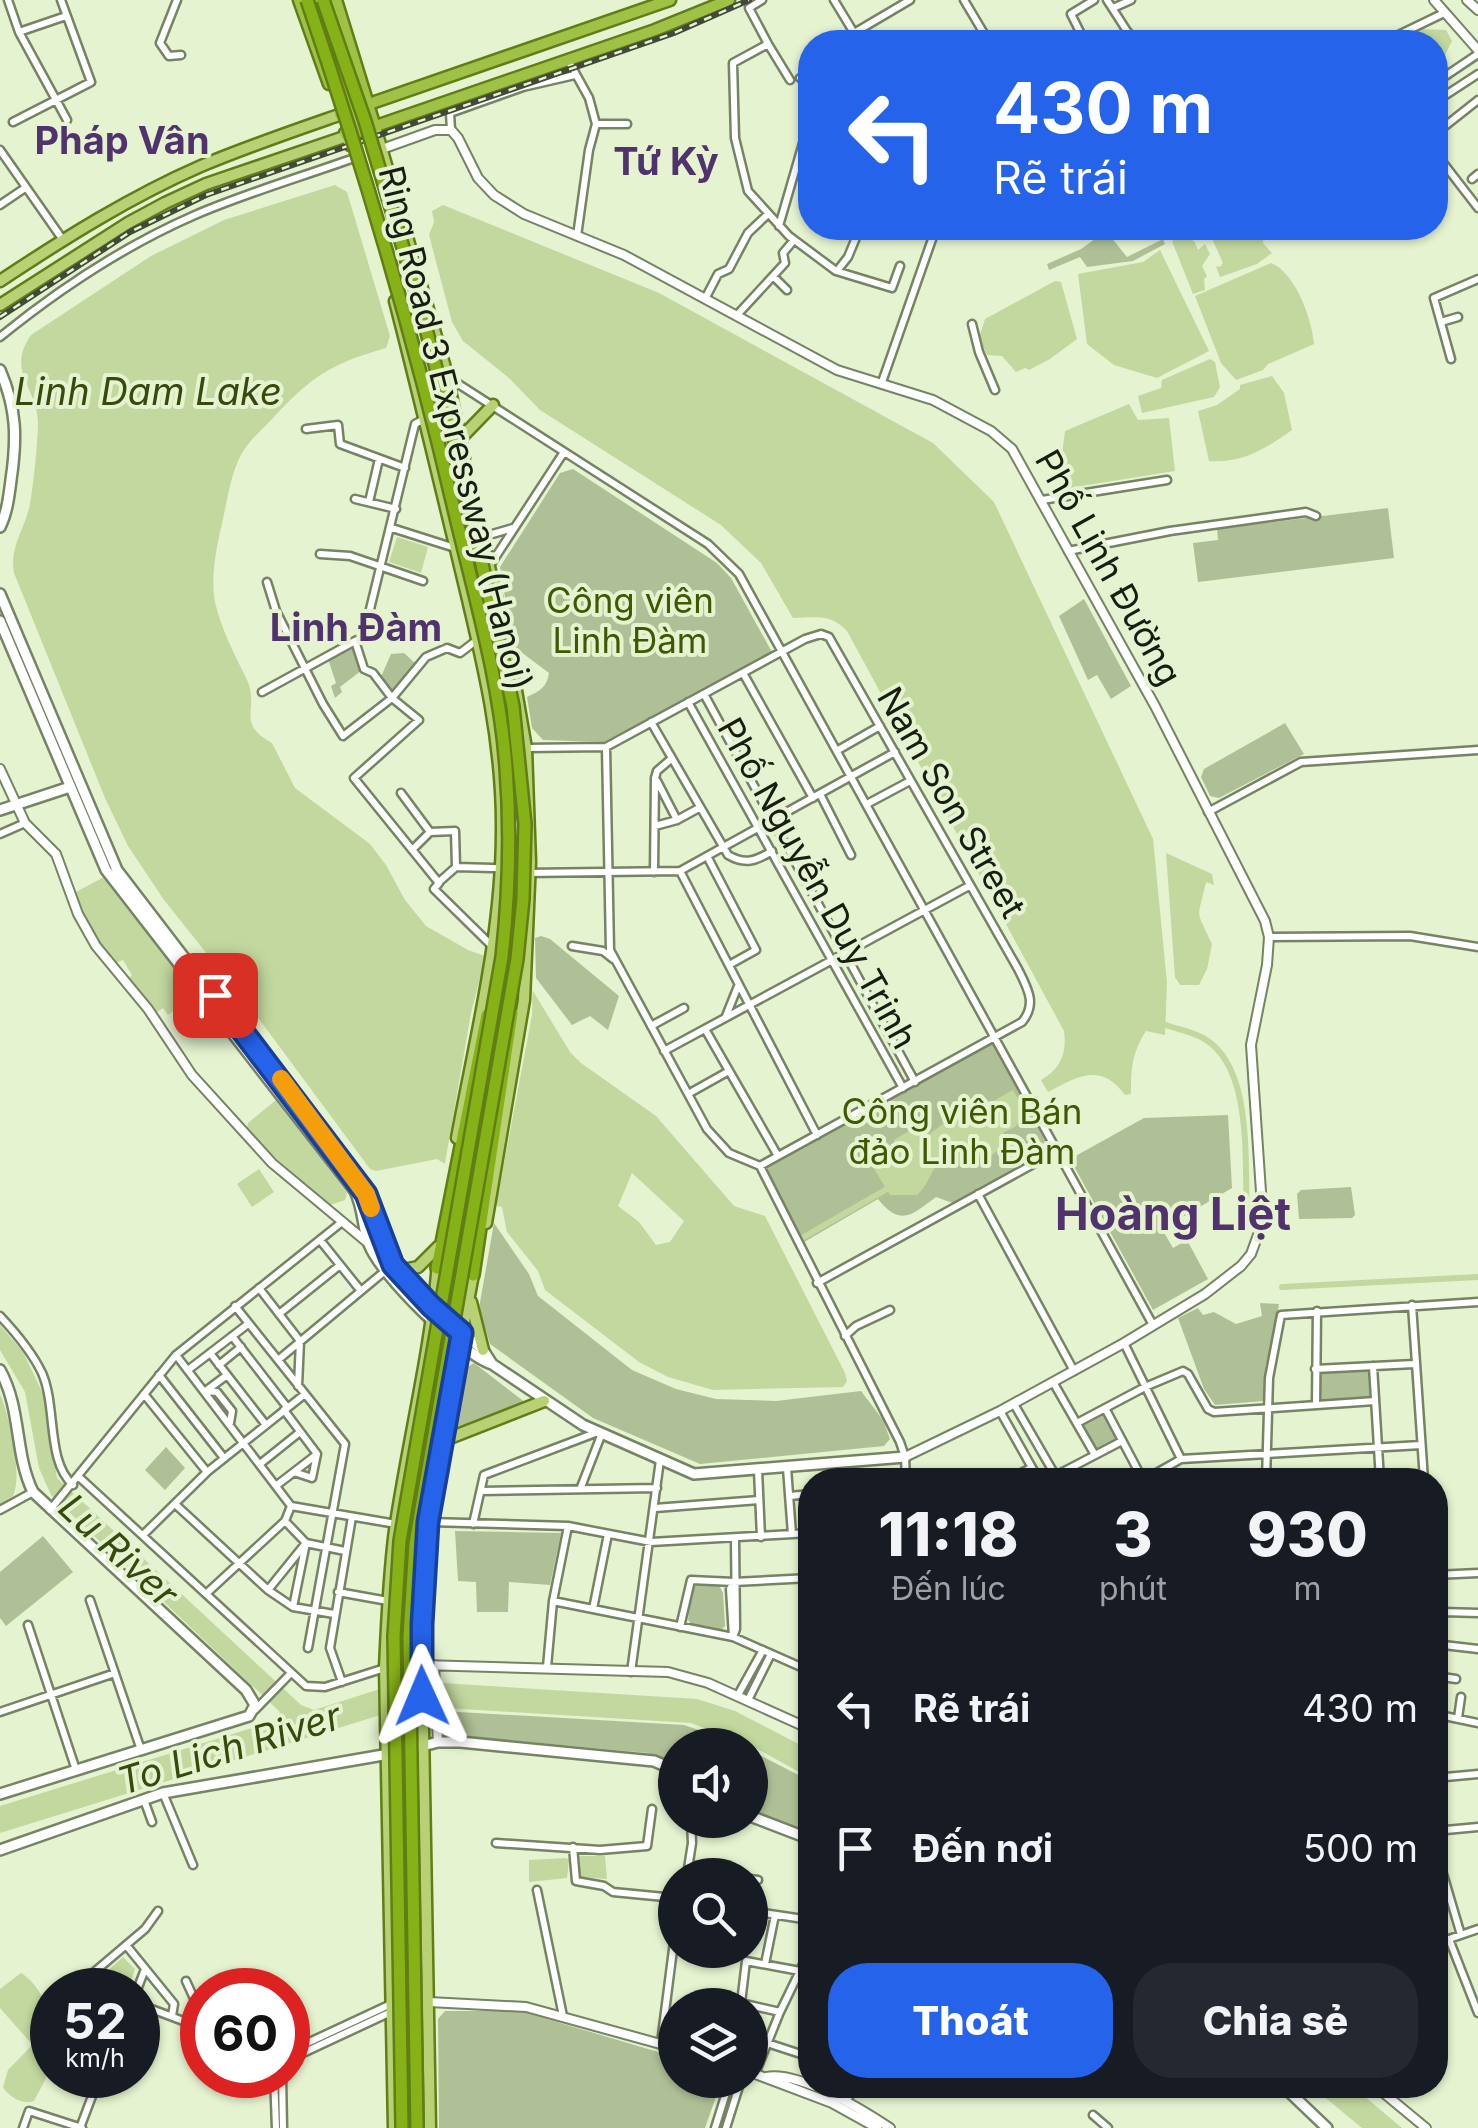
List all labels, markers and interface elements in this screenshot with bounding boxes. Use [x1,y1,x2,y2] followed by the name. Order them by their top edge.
[993,65,1213,150] text: 430 m
[828,70,958,200] icon: left
[34,117,210,163] district label: Pháp Vân
[613,138,719,184] district label: Tứ Kỳ
[993,150,1128,205] text: Rẽ trái
[370,161,542,695] street label: Ring Road 3 Expressway (Hanoi)
[14,368,282,414] water label: Linh Dam Lake
[1027,442,1191,692] street label: Phố Linh Đường
[546,579,714,661] park label: Công viên Linh Đàm
[270,604,442,650] district label: Linh Đàm
[869,679,1035,925] street label: Nam Son Street
[709,710,927,1056] street label: Phố Nguyễn Duy Trinh
[173,953,258,1038] pin
[188,968,243,1023] icon: arrive
[842,1090,1082,1172] park label: Công viên Bán đảo Linh Đàm
[1055,1186,1291,1241] district label: Hoàng Liệt
[50,1484,189,1617] water label: Lu River
[878,1498,1019,1570] text: 11:18
[1113,1498,1153,1570] text: 3
[1247,1498,1368,1570] text: 930
[891,1569,1006,1608] text: Đến lúc
[1099,1569,1167,1608] text: phút
[1293,1569,1321,1608] text: m
[370,1644,474,1748] position arrow
[828,1681,883,1736] icon: left
[913,1685,1030,1731] text: Rẽ trái
[1302,1685,1418,1731] text: 430 m
[112,1692,348,1804] water label: To Lich River
[658,1728,768,2098] map controls
[658,1728,768,1838] button: sound
[828,1821,883,1876] icon: arrive
[913,1825,1053,1871] text: Đến nơi
[1303,1825,1418,1871] text: 500 m
[658,1858,768,1968] button: search
[828,1963,1113,2078] button: Thoát
[1133,1963,1418,2078] button: Chia sẻ
[180,1968,310,2098] speed limit sign: 60
[658,1988,768,2098] button: layers
[63,1991,127,2051] text: 52
[65,2043,125,2073] text: km/h

